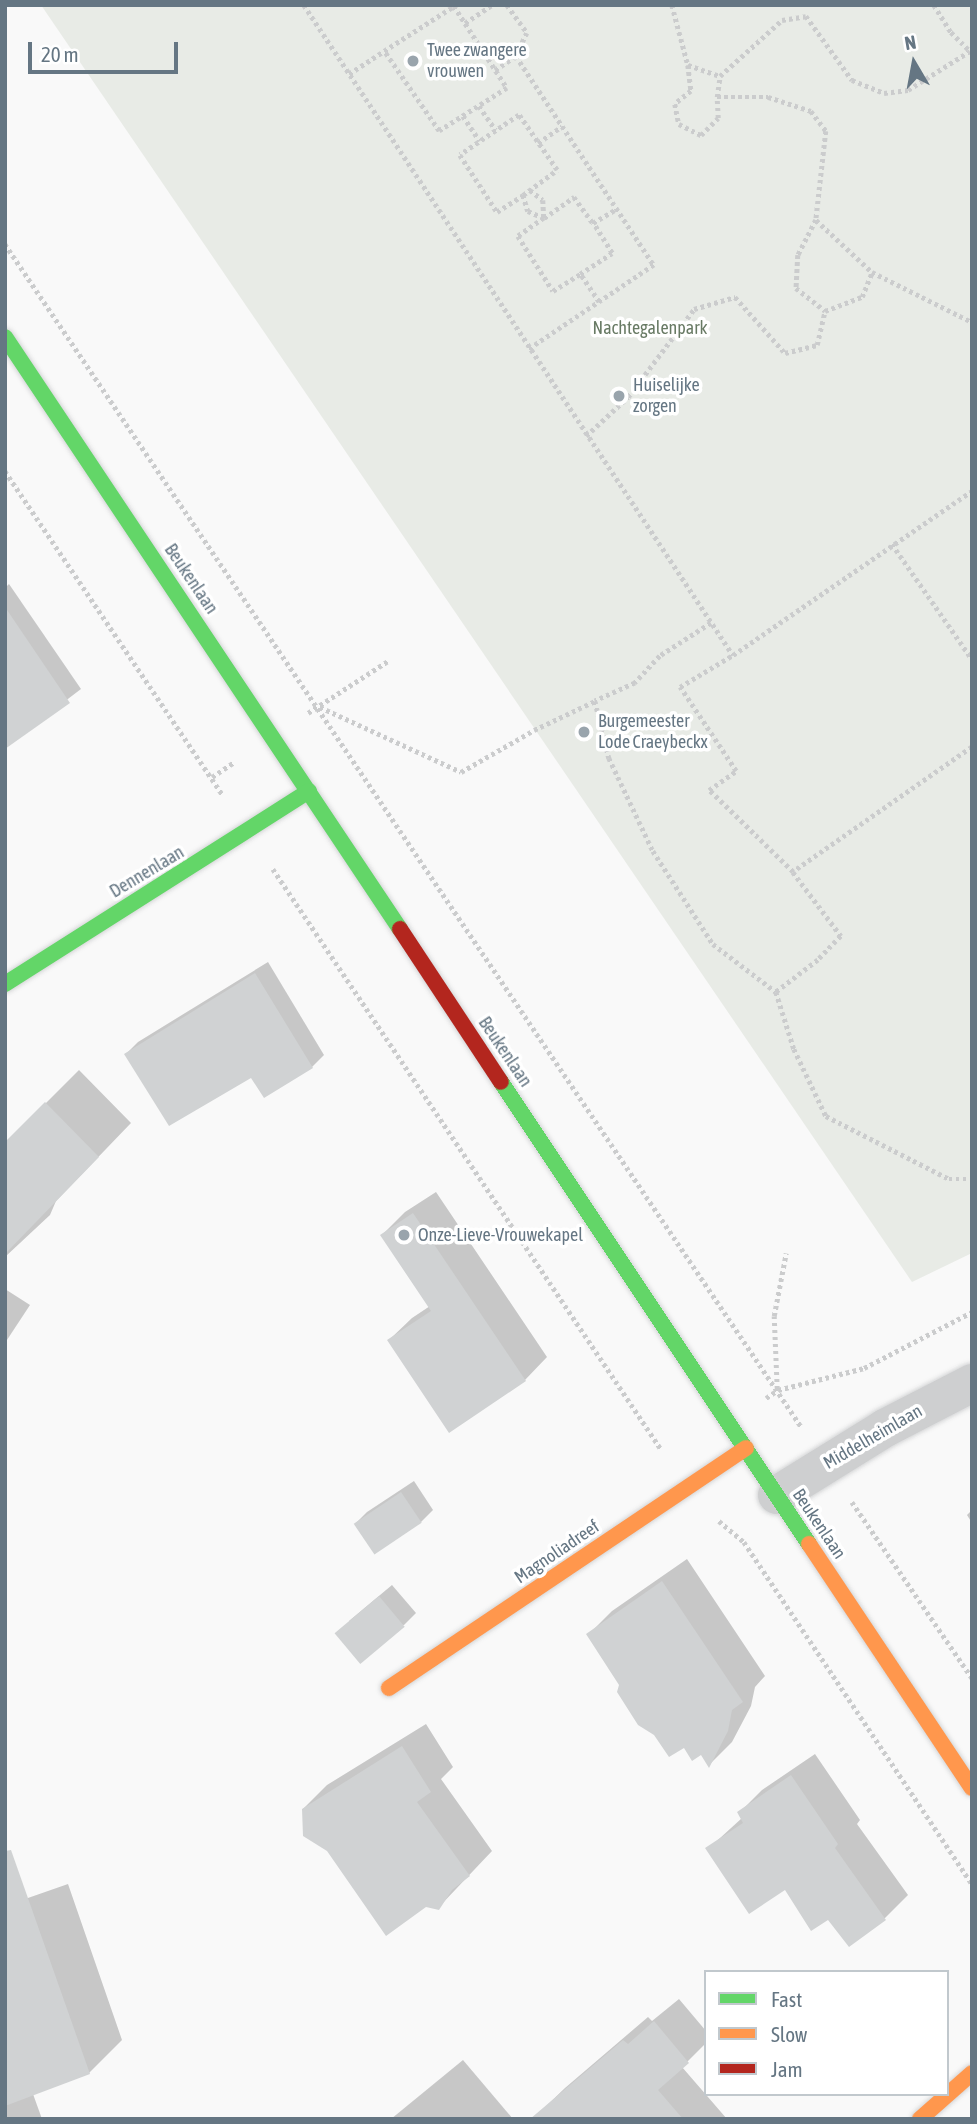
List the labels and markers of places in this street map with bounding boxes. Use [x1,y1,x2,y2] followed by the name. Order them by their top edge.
[427,40,527,82] place label: Twee zwangere vrouwen
[405,53,421,69] marker: Twee zwangere vrouwen
[633,375,700,418] place label: Huiselijke zorgen
[611,388,627,404] marker: Huiselijke zorgen
[598,711,708,754] place label: Burgemeester Lode Craeybeckx
[576,724,592,740] marker: Burgemeester Lode Craeybeckx
[418,1224,583,1246] place label: Onze-Lieve-Vrouwekapel
[396,1227,412,1243] marker: Onze-Lieve-Vrouwekapel

